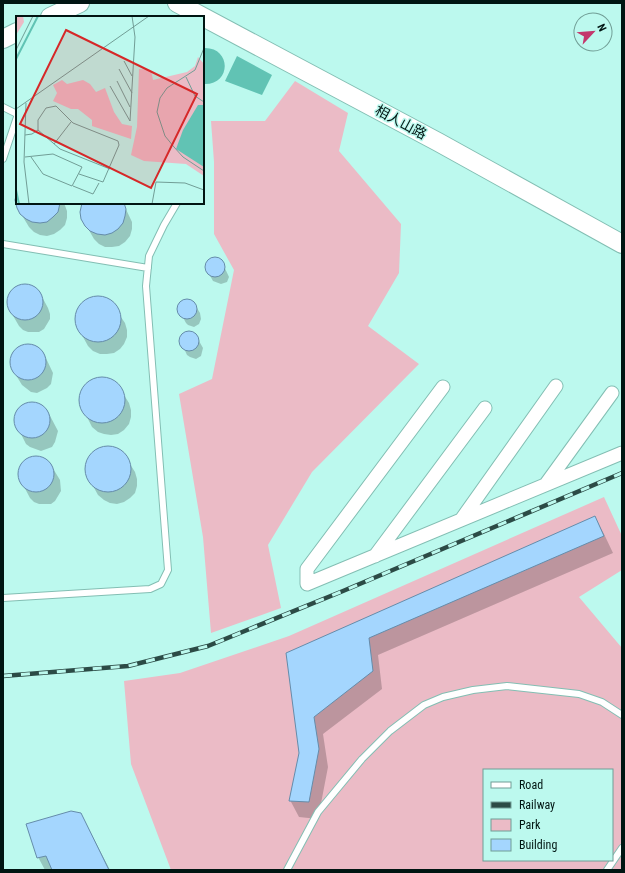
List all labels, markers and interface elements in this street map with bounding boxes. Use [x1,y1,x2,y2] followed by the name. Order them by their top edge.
[573,12,613,52] north arrow
[16,16,204,204] inset map
[594,22,609,34] text: N
[373,102,429,142] street label: 相人山路
[483,769,613,861] legend
[519,778,543,792] text: Road
[519,798,555,812] text: Railway
[519,818,541,832] text: Park
[519,838,557,852] text: Building

